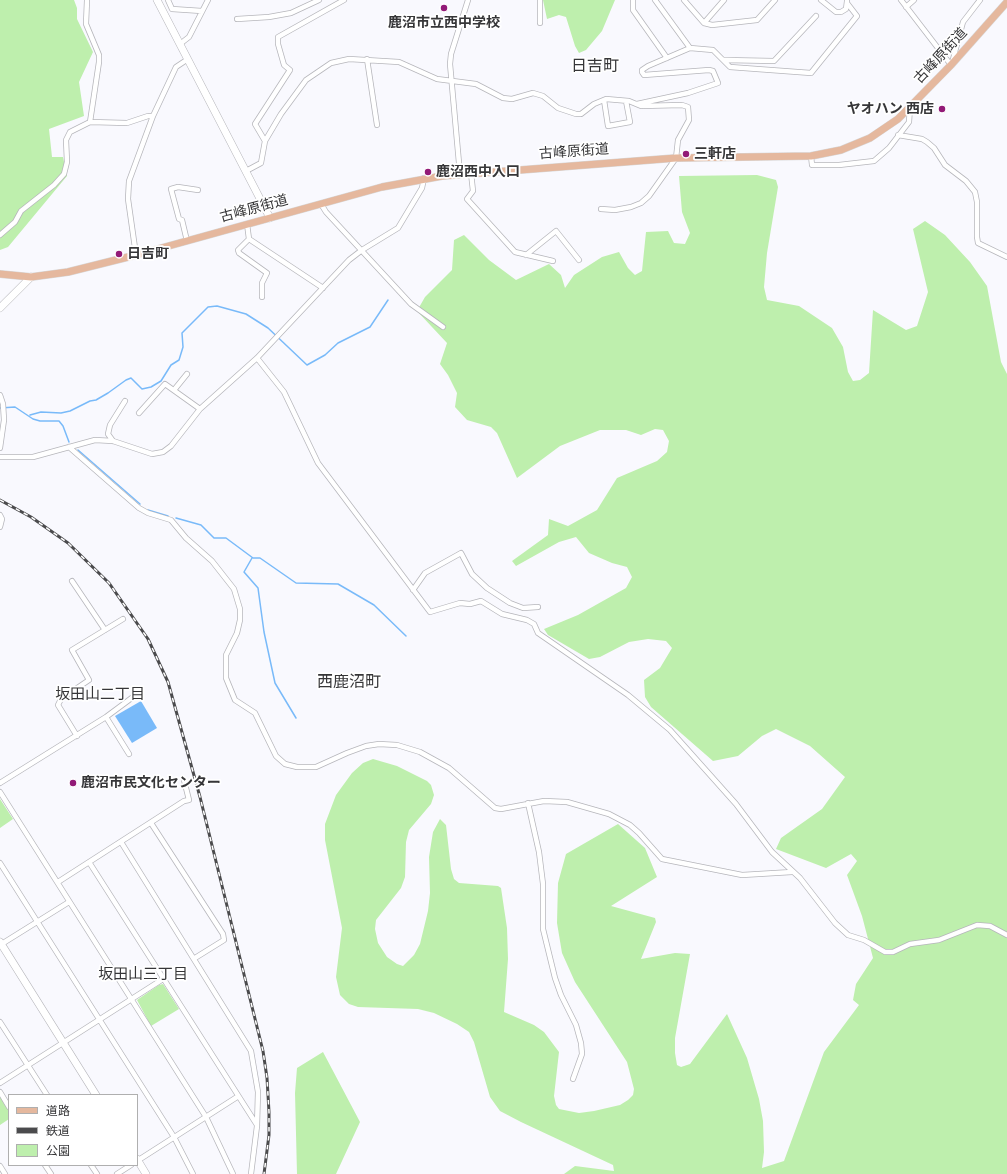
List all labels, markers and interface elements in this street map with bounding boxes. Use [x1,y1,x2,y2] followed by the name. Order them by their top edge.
[439,3,449,13] marker: 鹿沼市立西中学校
[388,15,500,31] place label: 鹿沼市立西中学校
[911,25,971,87] street label: 古峰原街道
[571,57,619,77] district label: 日吉町
[847,101,934,117] place label: ヤオハン 西店
[937,104,947,114] marker: ヤオハン 西店
[538,141,610,163] street label: 古峰原街道
[694,146,736,162] place label: 三軒店
[681,149,691,159] marker: 三軒店
[436,164,520,180] place label: 鹿沼西中入口
[423,167,433,177] marker: 鹿沼西中入口
[218,192,290,226] street label: 古峰原街道
[127,246,169,262] place label: 日吉町
[114,249,124,259] marker: 日吉町
[317,673,381,693] district label: 西鹿沼町
[55,686,145,704] district label: 坂田山二丁目
[81,775,221,791] place label: 鹿沼市民文化センター
[68,778,78,788] marker: 鹿沼市民文化センター
[98,966,188,984] district label: 坂田山三丁目
[8,1094,138,1166] legend
[46,1103,70,1119] text: 道路
[46,1123,70,1139] text: 鉄道
[46,1143,70,1159] text: 公園

